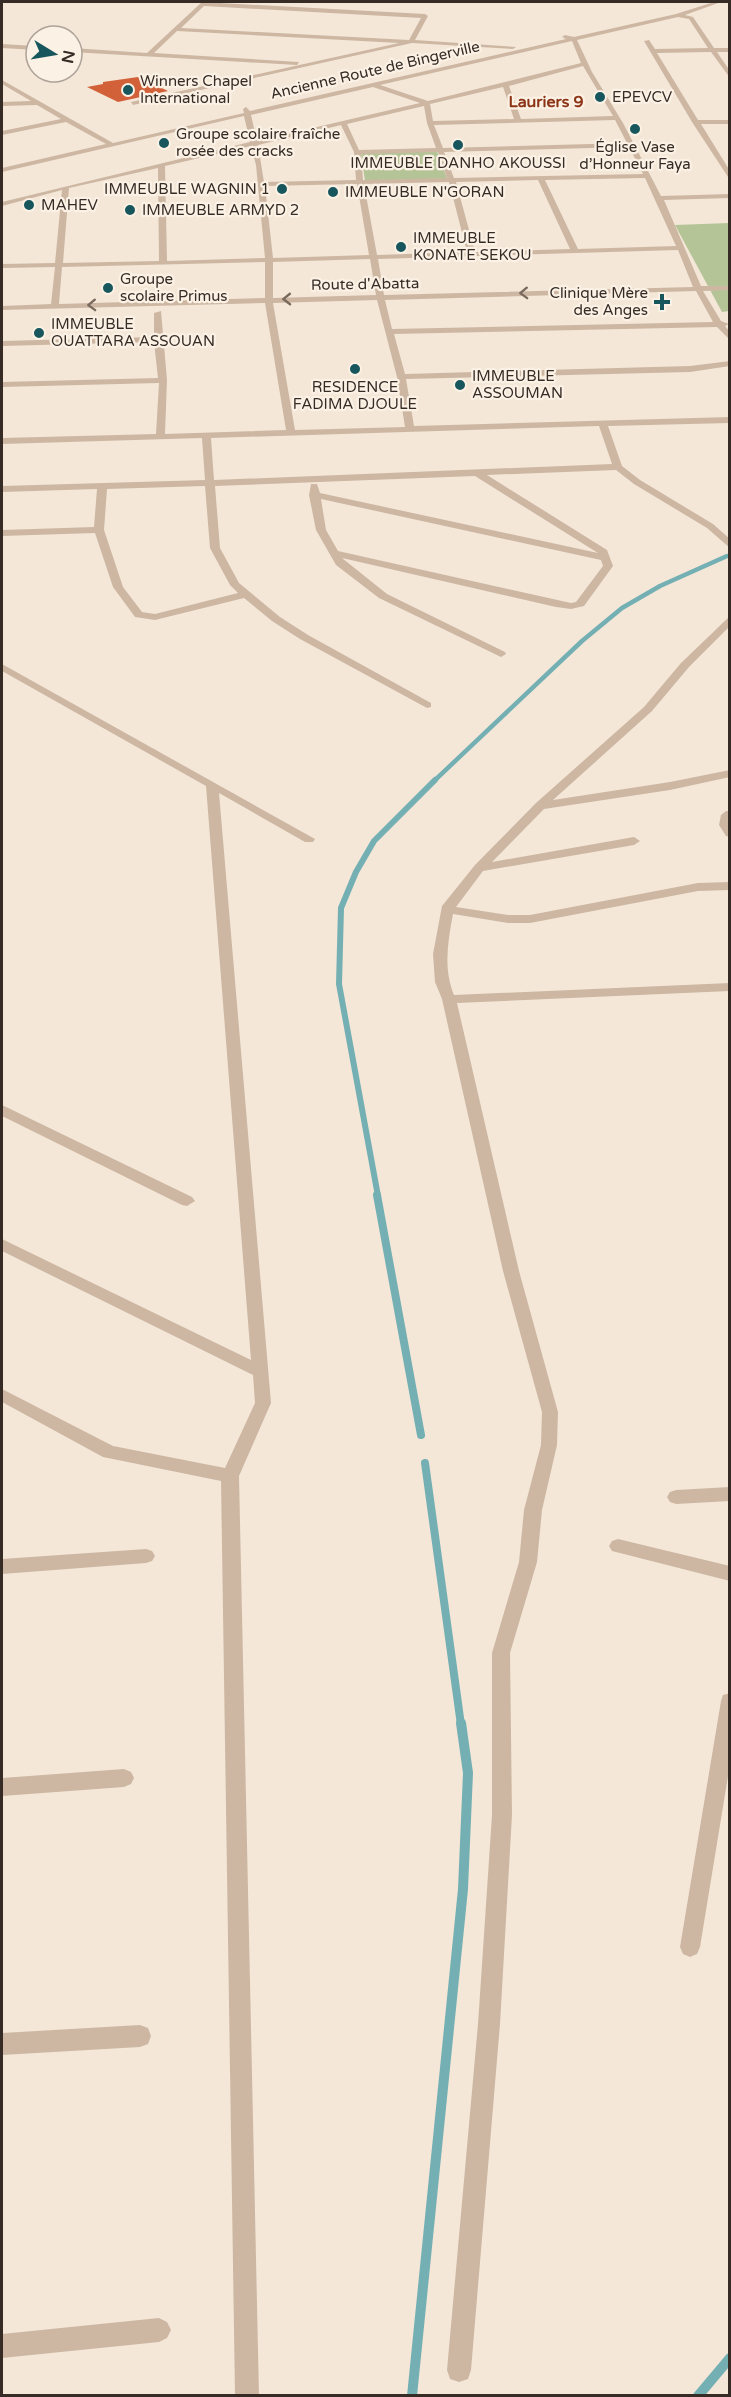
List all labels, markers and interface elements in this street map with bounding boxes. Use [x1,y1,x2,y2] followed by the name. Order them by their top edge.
[24,24,84,84] north arrow
[269,37,481,103] street label: Ancienne Route de Bingerville
[57,48,79,65] text: N
[140,72,252,107] place label: Winners Chapel International
[121,83,135,97] marker: Winners Chapel International
[612,88,673,106] place label: EPEVCV
[593,90,607,104] marker: EPEVCV
[508,92,584,112] district label: Lauriers 9
[628,122,642,136] marker: Église Vase d’Honneur Faya
[176,125,340,160] place label: Groupe scolaire fraîche rosée des cracks
[157,136,171,150] marker: Groupe scolaire fraîche rosée des cracks
[451,138,465,152] marker: IMMEUBLE DANHO AKOUSSI
[579,138,691,173] place label: Église Vase d’Honneur Faya
[350,154,566,172] place label: IMMEUBLE DANHO AKOUSSI
[104,180,270,198] place label: IMMEUBLE WAGNIN 1
[275,182,289,196] marker: IMMEUBLE WAGNIN 1
[345,183,505,201] place label: IMMEUBLE N'GORAN
[326,185,340,199] marker: IMMEUBLE N'GORAN
[41,196,99,214] place label: MAHEV
[22,198,36,212] marker: MAHEV
[142,201,299,219] place label: IMMEUBLE ARMYD 2
[123,203,137,217] marker: IMMEUBLE ARMYD 2
[413,229,532,264] place label: IMMEUBLE KONATE SEKOU
[394,240,408,254] marker: IMMEUBLE KONATE SEKOU
[120,270,228,305] place label: Groupe scolaire Primus
[311,274,419,294] street label: Route d'Abatta
[101,281,115,295] marker: Groupe scolaire Primus
[549,284,648,319] place label: Clinique Mère des Anges
[520,287,529,300] one-way arrow
[283,293,292,305] one-way arrow
[653,293,671,311] marker: Clinique Mère des Anges
[88,299,97,311] one-way arrow
[51,315,215,350] place label: IMMEUBLE OUATTARA ASSOUAN
[32,326,46,340] marker: IMMEUBLE OUATTARA ASSOUAN
[348,362,362,376] marker: RESIDENCE FADIMA DJOULE
[472,367,563,402] place label: IMMEUBLE ASSOUMAN
[293,378,417,413] place label: RESIDENCE FADIMA DJOULE
[453,378,467,392] marker: IMMEUBLE ASSOUMAN

